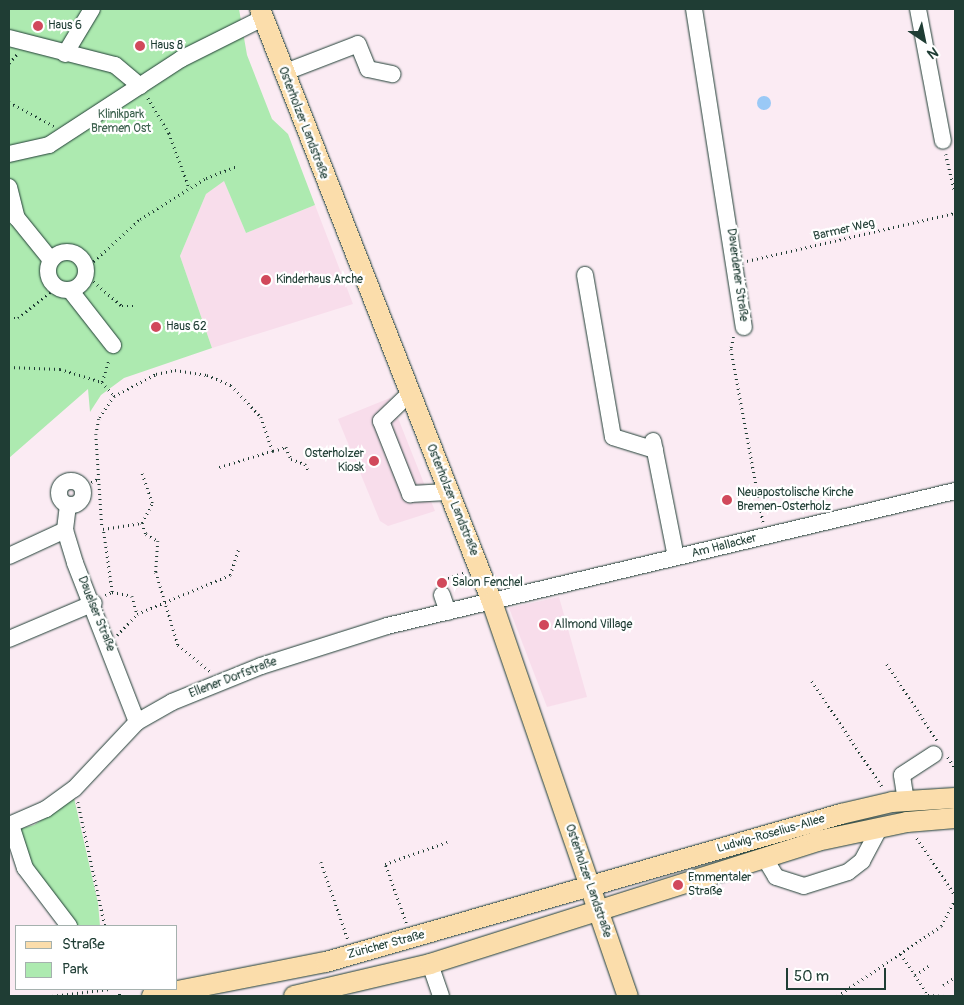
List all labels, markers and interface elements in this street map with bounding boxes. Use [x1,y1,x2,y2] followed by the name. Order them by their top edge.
[899,15,949,65] north arrow
[48,19,82,33] place label: Haus 6
[32,20,44,32] marker: Haus 6
[150,39,183,53] place label: Haus 8
[134,40,146,52] marker: Haus 8
[924,43,941,63] text: N
[275,65,331,181] street label: Osterholzer Landstraße
[91,108,151,136] park label: Klinikpark Bremen Ost
[812,216,876,244] street label: Barmer Weg
[723,228,751,322] street label: Daverdener Straße
[276,273,363,287] place label: Kinderhaus Arche
[260,274,272,286] marker: Kinderhaus Arche
[166,320,207,334] place label: Haus 62
[150,321,162,333] marker: Haus 62
[423,442,481,558] street label: Osterholzer Landstraße
[305,447,364,475] place label: Osterholzer Kiosk
[368,455,380,467] marker: Osterholzer Kiosk
[737,486,853,514] place label: Neuapostolische Kirche Bremen-Osterholz
[721,494,733,506] marker: Neuapostolische Kirche Bremen-Osterholz
[690,531,758,561] street label: Am Hallacker
[74,574,118,654] street label: Dauelser Straße
[452,576,523,590] place label: Salon Fenchel
[436,577,448,589] marker: Salon Fenchel
[554,618,632,632] place label: Allmond Village
[538,619,550,631] marker: Allmond Village
[187,655,279,701] street label: Ellener Dorfstraße
[715,812,827,856] street label: Ludwig-Roselius-Allee
[562,822,614,940] street label: Osterholzer Landstraße
[688,871,751,899] place label: Emmentaler Straße
[672,879,684,891] marker: Emmentaler Straße
[15,925,178,990] legend
[346,928,426,962] street label: Züricher Straße
[62,935,105,954] text: Straße
[789,958,889,990] scale bar
[62,960,88,979] text: Park
[794,967,829,986] text: 50 m

